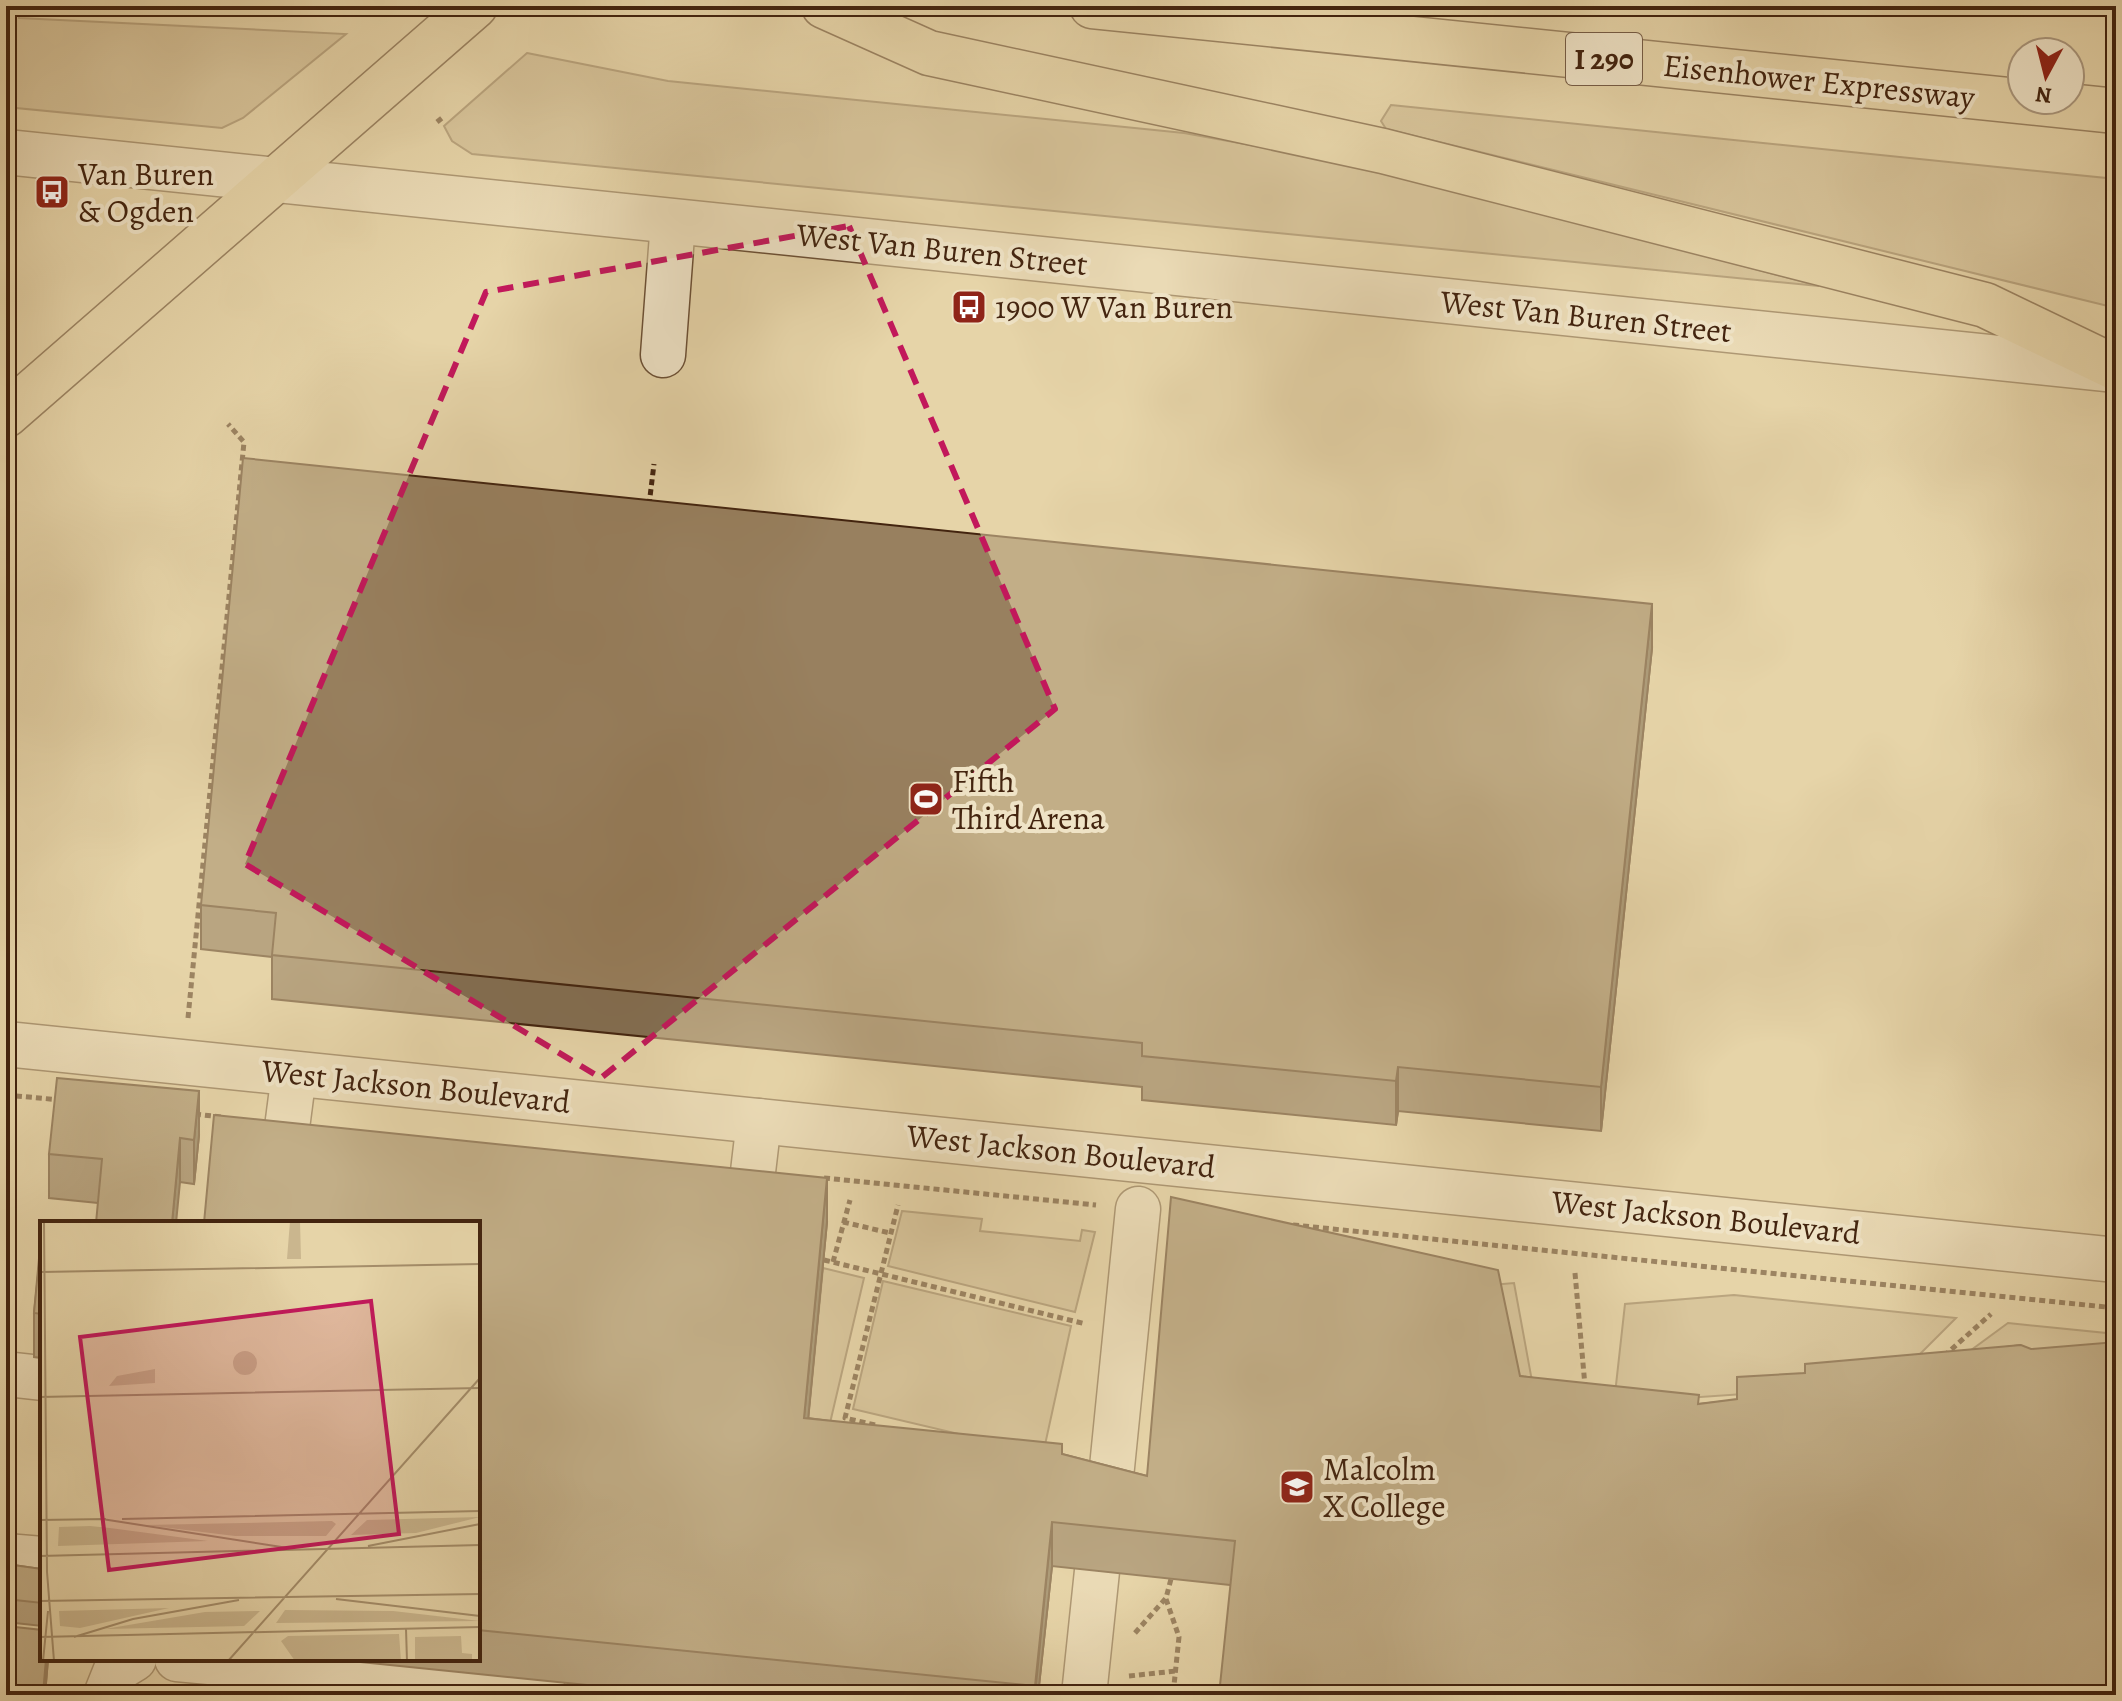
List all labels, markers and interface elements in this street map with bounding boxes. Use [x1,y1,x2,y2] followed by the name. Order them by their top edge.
[1566,33,1642,85] road number: I 290
[2006,36,2086,116] north arrow
[1661,43,1978,119] street label: Eisenhower Expressway
[2034,79,2053,111] text: N
[77,152,214,233] place label: Van Buren & Ogden
[33,173,71,211] bus stop icon: Van Buren & Ogden
[793,212,1090,286] street label: West Van Buren Street
[1437,279,1734,353] street label: West Van Buren Street
[995,285,1233,329] place label: 1900 W Van Buren
[950,288,988,326] bus stop icon: 1900 W Van Buren
[952,759,1105,840] place label: Fifth Third Arena
[907,780,945,818] sports icon: Fifth Third Arena
[259,1048,573,1124] street label: West Jackson Boulevard
[904,1113,1218,1189] street label: West Jackson Boulevard
[1549,1179,1863,1255] street label: West Jackson Boulevard
[40,1221,480,1661] inset map
[1323,1447,1446,1528] place label: Malcolm X College
[1278,1468,1316,1506] school or university icon: Malcolm X College

